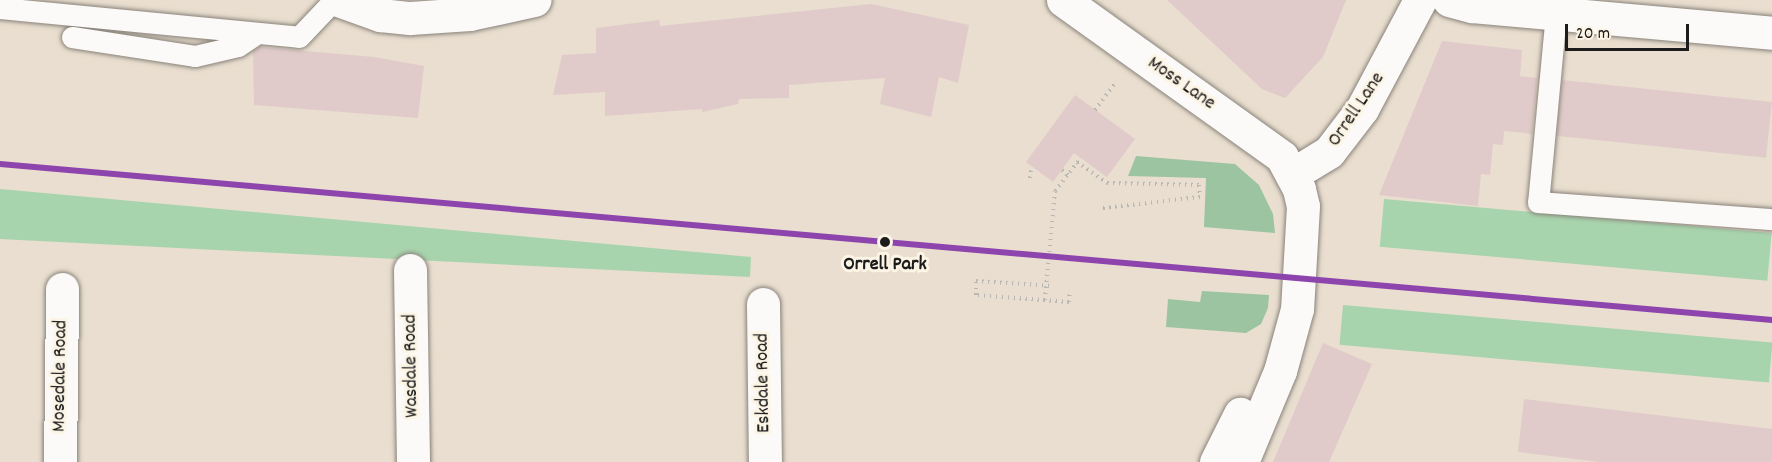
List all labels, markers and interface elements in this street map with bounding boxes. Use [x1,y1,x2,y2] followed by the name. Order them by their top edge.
[1568,12,1692,50] scale bar
[1576,22,1610,47] text: 20 m
[1142,52,1220,116] street label: Moss Lane
[1323,68,1391,152] street label: Orrell Lane
[876,233,894,251] marker: Orrell Park
[843,253,927,277] place label: Orrell Park
[399,314,425,418] street label: Wasdale Road
[48,320,74,432] street label: Mosedale Road
[751,333,777,433] street label: Eskdale Road

